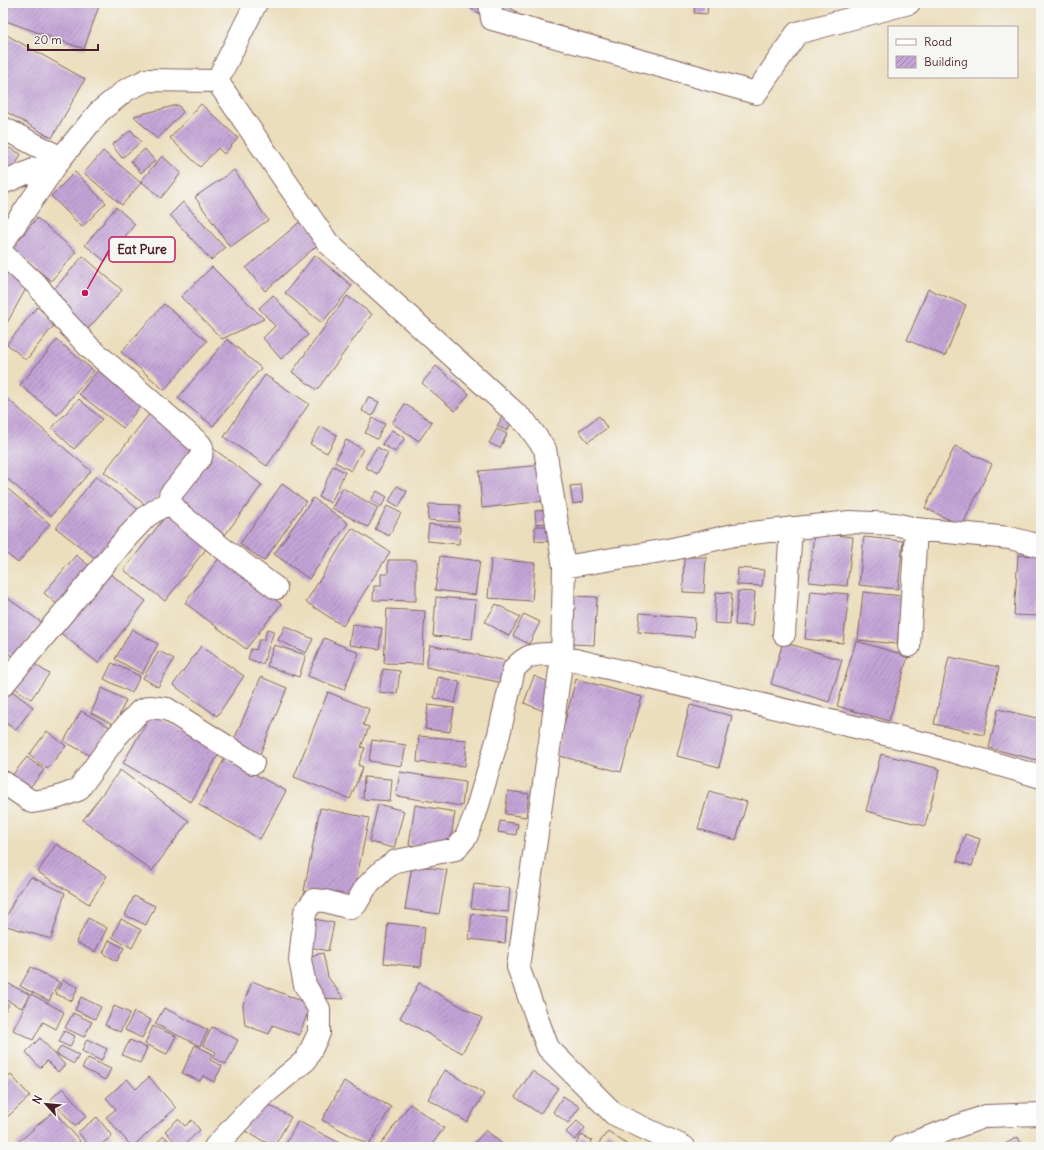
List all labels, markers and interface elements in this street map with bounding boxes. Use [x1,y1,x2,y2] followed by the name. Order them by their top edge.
[28,26,98,52] scale bar
[888,26,1018,78] legend
[34,32,62,47] text: 20 m
[924,34,952,49] text: Road
[924,54,968,69] text: Building
[109,237,175,262] callout: Eat Pure
[117,241,167,258] text: Eat Pure
[26,1084,66,1124] north arrow
[29,1093,45,1106] text: N

